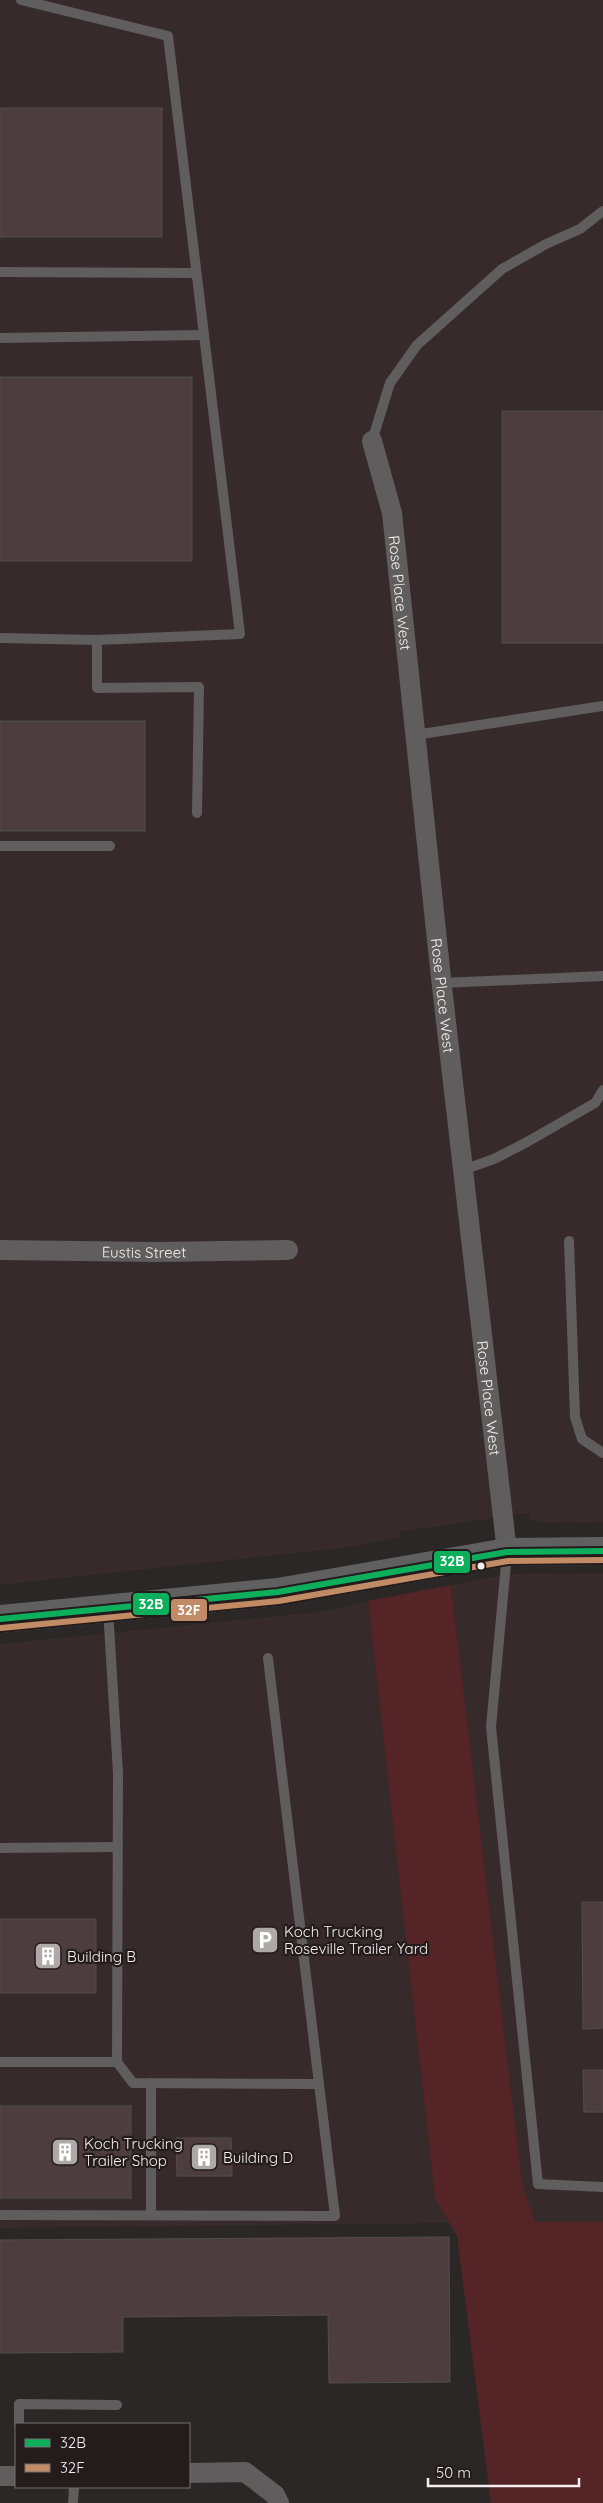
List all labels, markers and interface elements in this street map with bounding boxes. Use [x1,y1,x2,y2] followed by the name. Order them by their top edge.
[385,534,416,651] street label: Rose Place West
[427,937,459,1054] street label: Rose Place West
[102,1242,186,1262] street label: Eustis Street
[473,1339,505,1456] street label: Rose Place West
[433,1550,471,1574] line badge: 32B
[440,1552,464,1570] text: 32B
[476,1561,486,1571] unlabelled marker
[132,1592,170,1616] line badge: 32B
[139,1595,163,1613] text: 32B
[170,1598,208,1622] line badge: 32F
[177,1601,201,1619] text: 32F
[284,1922,428,1958] place label: Koch Trucking Roseville Trailer Yard
[250,1925,280,1955] parking icon: Koch Trucking Roseville Trailer Yard
[33,1941,63,1971] building icon: Building B
[67,1947,136,1966] place label: Building B
[84,2134,183,2170] place label: Koch Trucking Trailer Shop
[50,2137,80,2167] building icon: Koch Trucking Trailer Shop
[189,2142,219,2172] building icon: Building D
[223,2148,293,2167] place label: Building D
[15,2423,190,2488] legend
[60,2433,86,2452] text: 32B
[428,2456,579,2488] scale bar
[60,2458,85,2477] text: 32F
[436,2463,471,2482] text: 50 m

